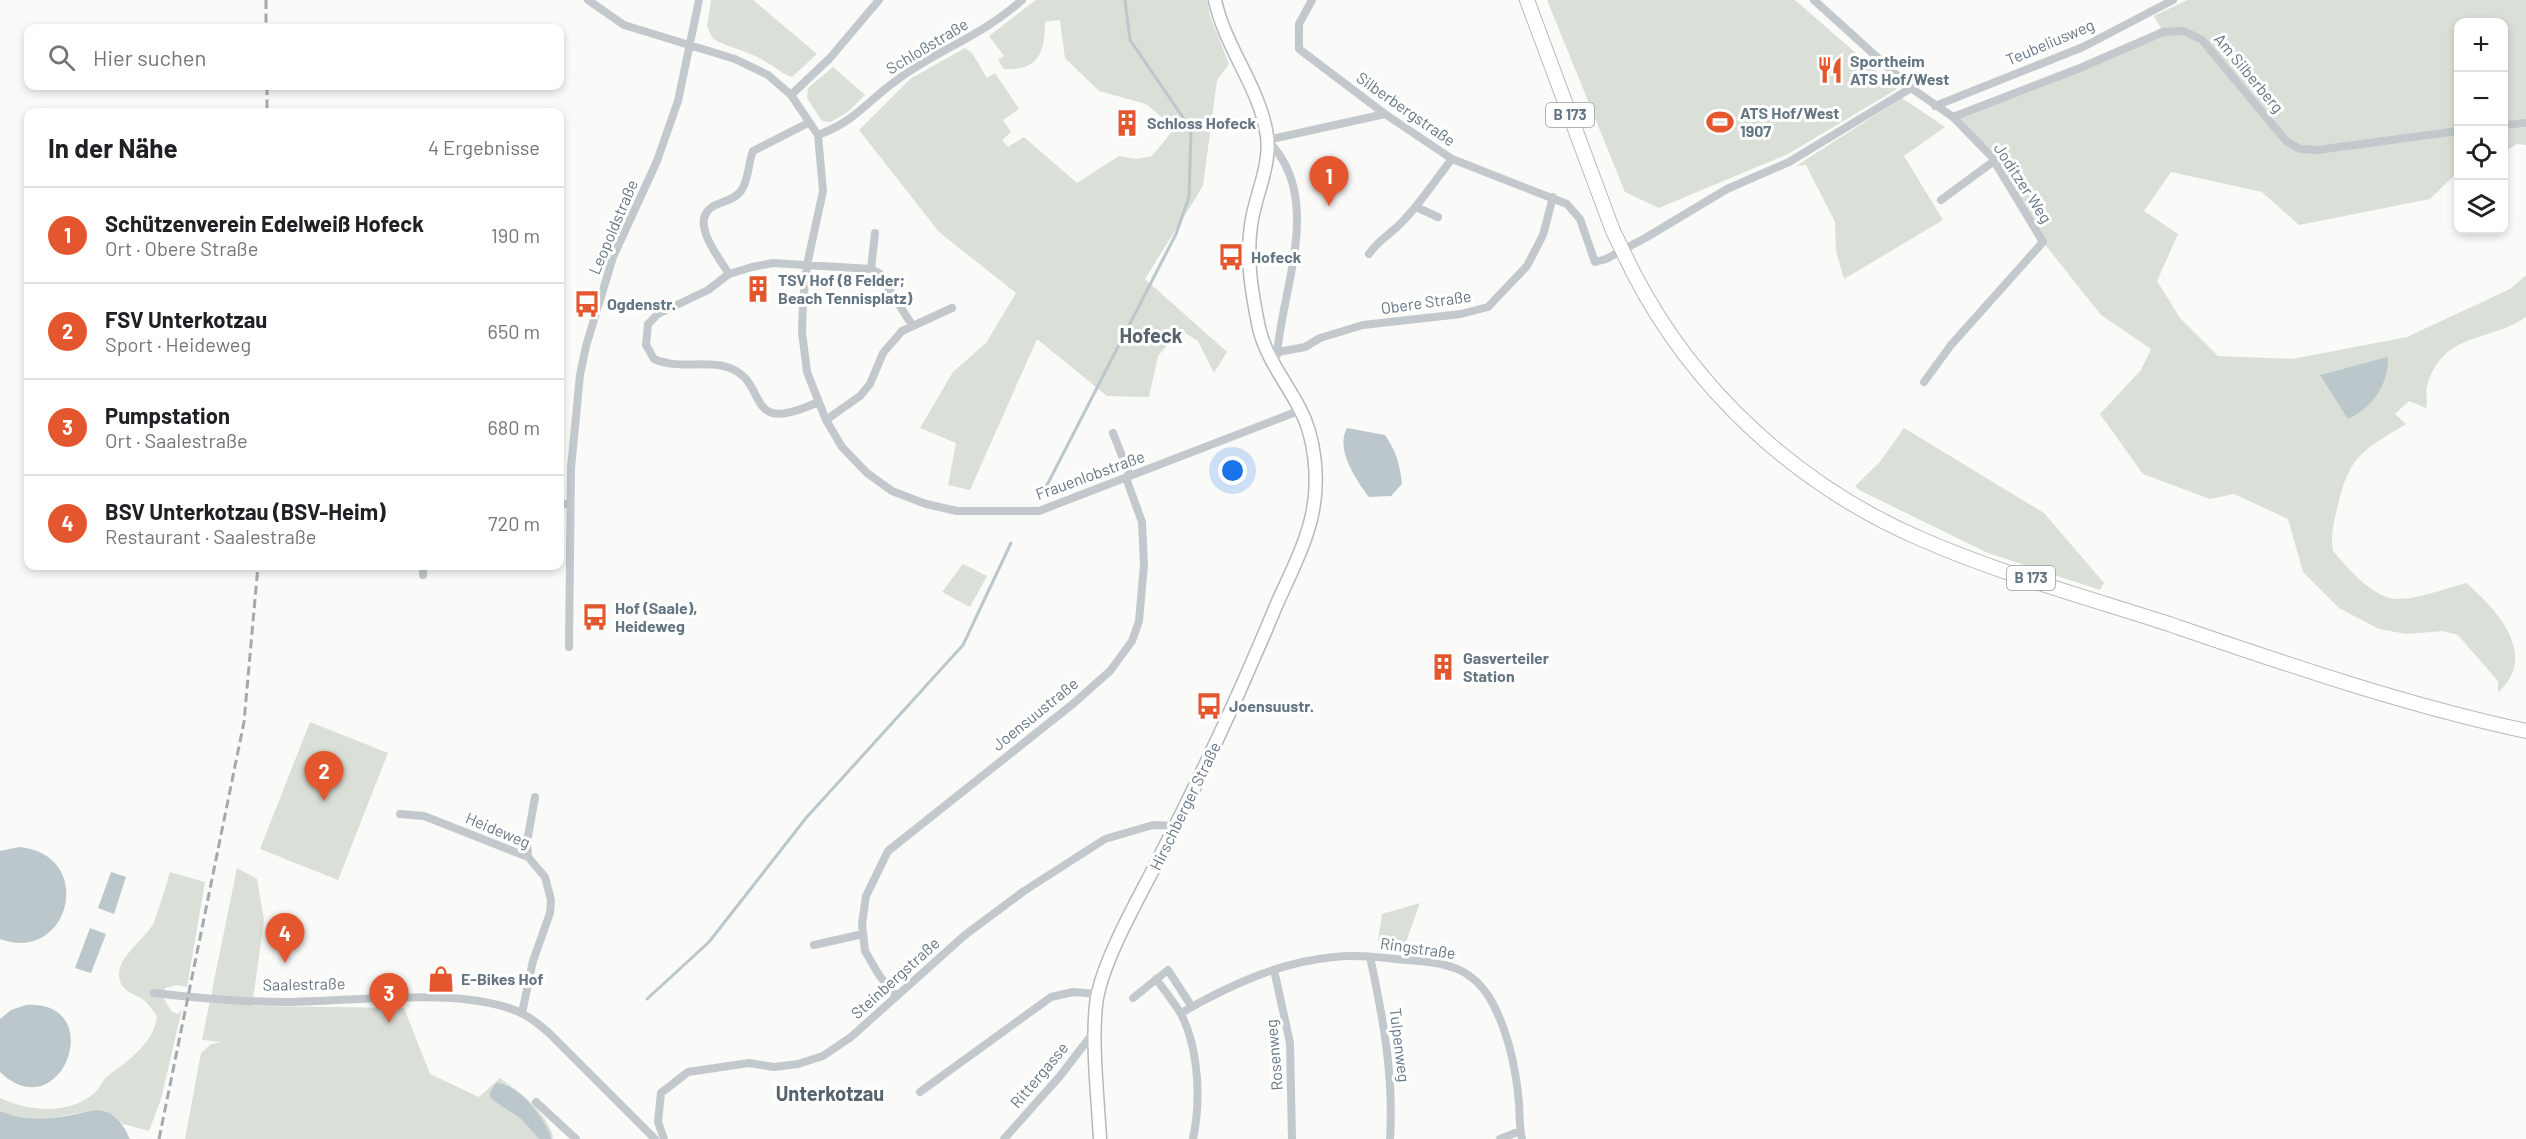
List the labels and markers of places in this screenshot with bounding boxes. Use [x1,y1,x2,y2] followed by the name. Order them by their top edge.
[1850,51,1949,88] place label: Sportheim ATS Hof/West
[1815,55,1845,85] restaurant icon: Sportheim ATS Hof/West
[1740,103,1839,140] place label: ATS Hof/West 1907
[1705,107,1735,137] sports icon: ATS Hof/West 1907
[1112,108,1142,138] building icon: Schloss Hofeck
[1147,113,1257,132] place label: Schloss Hofeck
[1310,156,1348,206] pin: 1
[1216,242,1246,272] bus stop icon: Hofeck
[1251,247,1302,266] place label: Hofeck
[778,270,913,307] place label: TSV Hof (8 Felder; Beach Tennisplatz)
[743,274,773,304] building icon: TSV Hof (8 Felder; Beach Tennisplatz)
[572,289,602,319] bus stop icon: Ogdenstr.
[607,294,676,313] place label: Ogdenstr.
[615,598,697,635] place label: Hof (Saale), Heideweg
[580,602,610,632] bus stop icon: Hof (Saale), Heideweg
[1463,648,1549,685] place label: Gasverteiler Station
[1428,652,1458,682] building icon: Gasverteiler Station
[1194,691,1224,721] bus stop icon: Joensuustr.
[1229,696,1314,715] place label: Joensuustr.
[304,752,344,801] pin: 2
[266,914,304,963] pin: 4
[426,964,456,994] shop icon: E-Bikes Hof
[461,969,543,988] place label: E-Bikes Hof
[370,974,408,1023] pin: 3

